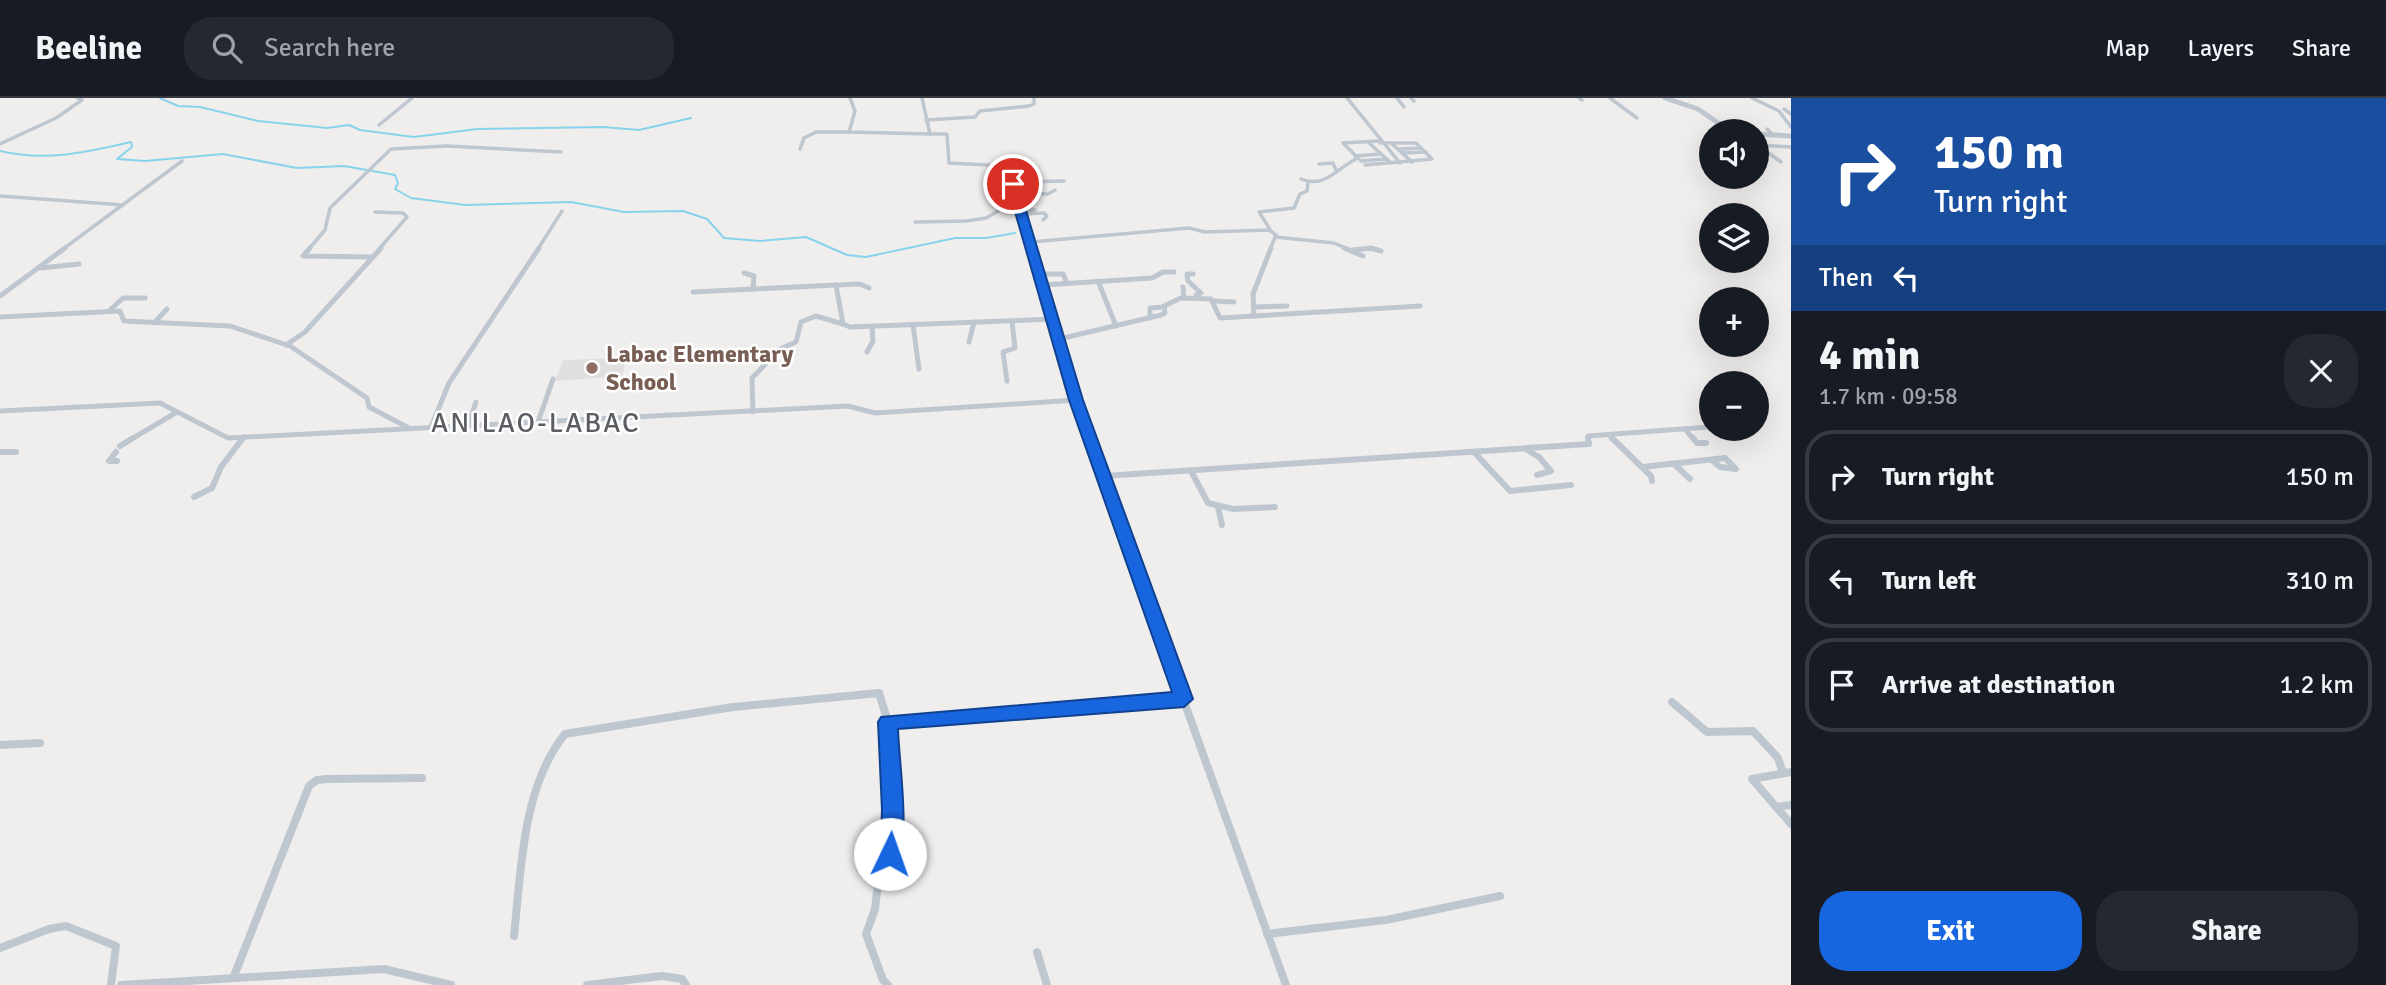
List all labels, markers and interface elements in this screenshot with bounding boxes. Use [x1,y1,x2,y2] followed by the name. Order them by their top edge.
[184,17,674,80] search box
[35,28,142,69] text: Beeline
[208,29,246,67] icon: search
[264,32,395,64] text: Search here
[2105,33,2150,63] text: Map
[2188,33,2254,63] text: Layers
[2292,33,2351,63] text: Share
[1699,119,1769,441] map controls
[1699,119,1769,189] button: sound
[1934,122,2064,182] text: 150 m
[1819,126,1910,217] icon: right
[983,154,1043,214] pin
[994,165,1032,203] icon: arrive
[1934,182,2067,221] text: Turn right
[1699,203,1769,273] button: layers
[1887,259,1925,297] icon: left
[1819,262,1873,294] text: Then
[1699,287,1769,357] button: +
[1819,330,1920,381] text: 4 min
[2284,334,2358,408] button: close
[606,339,794,397] place label: Labac Elementary School
[584,360,600,376] marker: Labac Elementary School
[1699,371,1769,441] button: −
[1819,382,1958,411] text: 1.7 km · 09:58
[431,406,641,440] district label: ANILAO-LABAC
[1823,458,1861,496] icon: right
[1882,461,1994,493] text: Turn right
[2285,461,2354,493] text: 150 m
[1823,562,1861,600] icon: left
[1882,565,1976,597] text: Turn left
[2285,565,2354,597] text: 310 m
[1823,666,1861,704] icon: arrive
[1882,669,2115,701] text: Arrive at destination
[2280,669,2354,701] text: 1.2 km
[853,817,927,891] position arrow
[1819,891,2082,971] button: Exit
[2096,891,2358,971] button: Share

